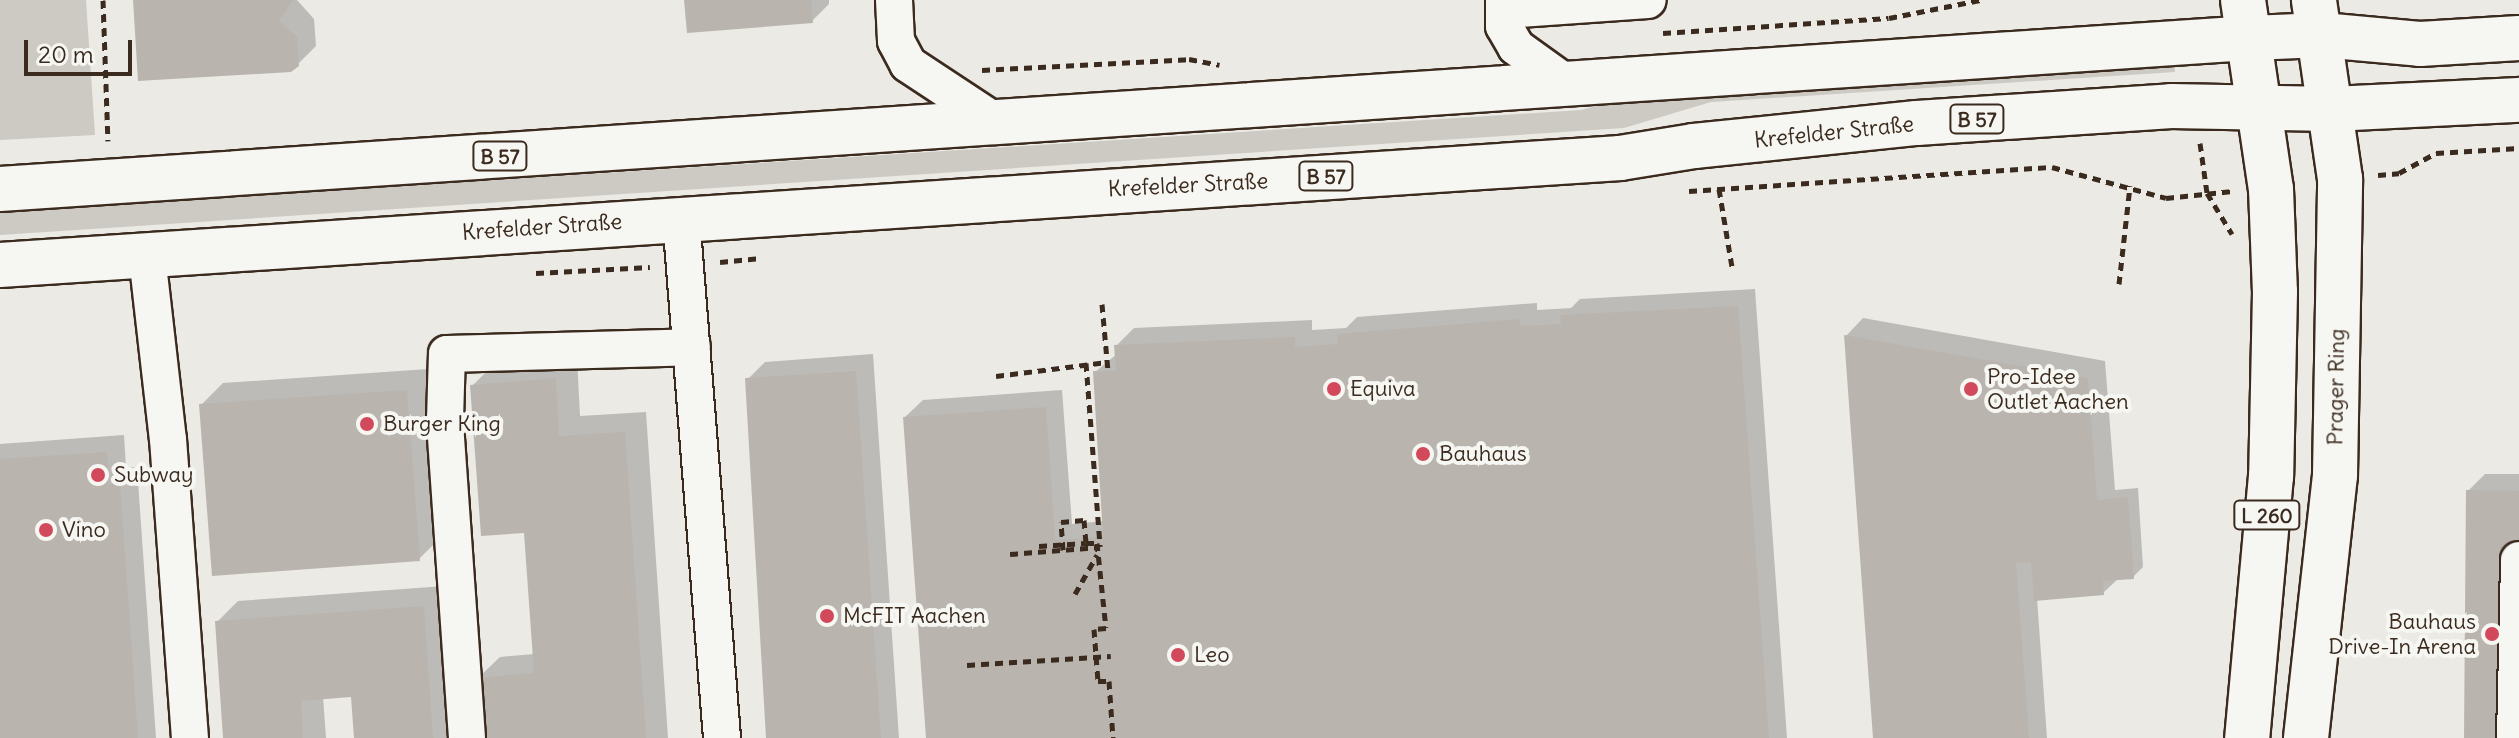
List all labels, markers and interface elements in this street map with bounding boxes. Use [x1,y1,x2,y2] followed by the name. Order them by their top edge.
[28,24,136,74] scale bar
[38,39,94,69] text: 20 m
[1949,103,2005,135] road number: B 57
[1753,110,1915,154] street label: Krefelder Straße
[472,140,528,172] road number: B 57
[1298,160,1354,192] road number: B 57
[1107,168,1269,202] street label: Krefelder Straße
[461,208,623,246] street label: Krefelder Straße
[2322,328,2350,446] street label: Prager Ring
[1987,363,2129,414] place label: Pro-Idee Outlet Aachen
[1350,376,1416,402] place label: Equiva
[1325,380,1343,398] marker: Equiva
[1962,380,1980,398] marker: Pro-Idee Outlet Aachen
[383,411,501,437] place label: Burger King
[358,415,376,433] marker: Burger King
[1439,441,1527,467] place label: Bauhaus
[1414,445,1432,463] marker: Bauhaus
[114,462,193,488] place label: Subway
[89,466,107,484] marker: Subway
[2233,499,2301,531] road number: L 260
[62,517,106,543] place label: Vino
[37,521,55,539] marker: Vino
[843,603,986,629] place label: McFIT Aachen
[818,607,836,625] marker: McFIT Aachen
[2328,608,2476,660] place label: Bauhaus Drive-In Arena
[2483,625,2501,643] marker: Bauhaus Drive-In Arena
[1194,642,1230,668] place label: Leo
[1169,646,1187,664] marker: Leo

